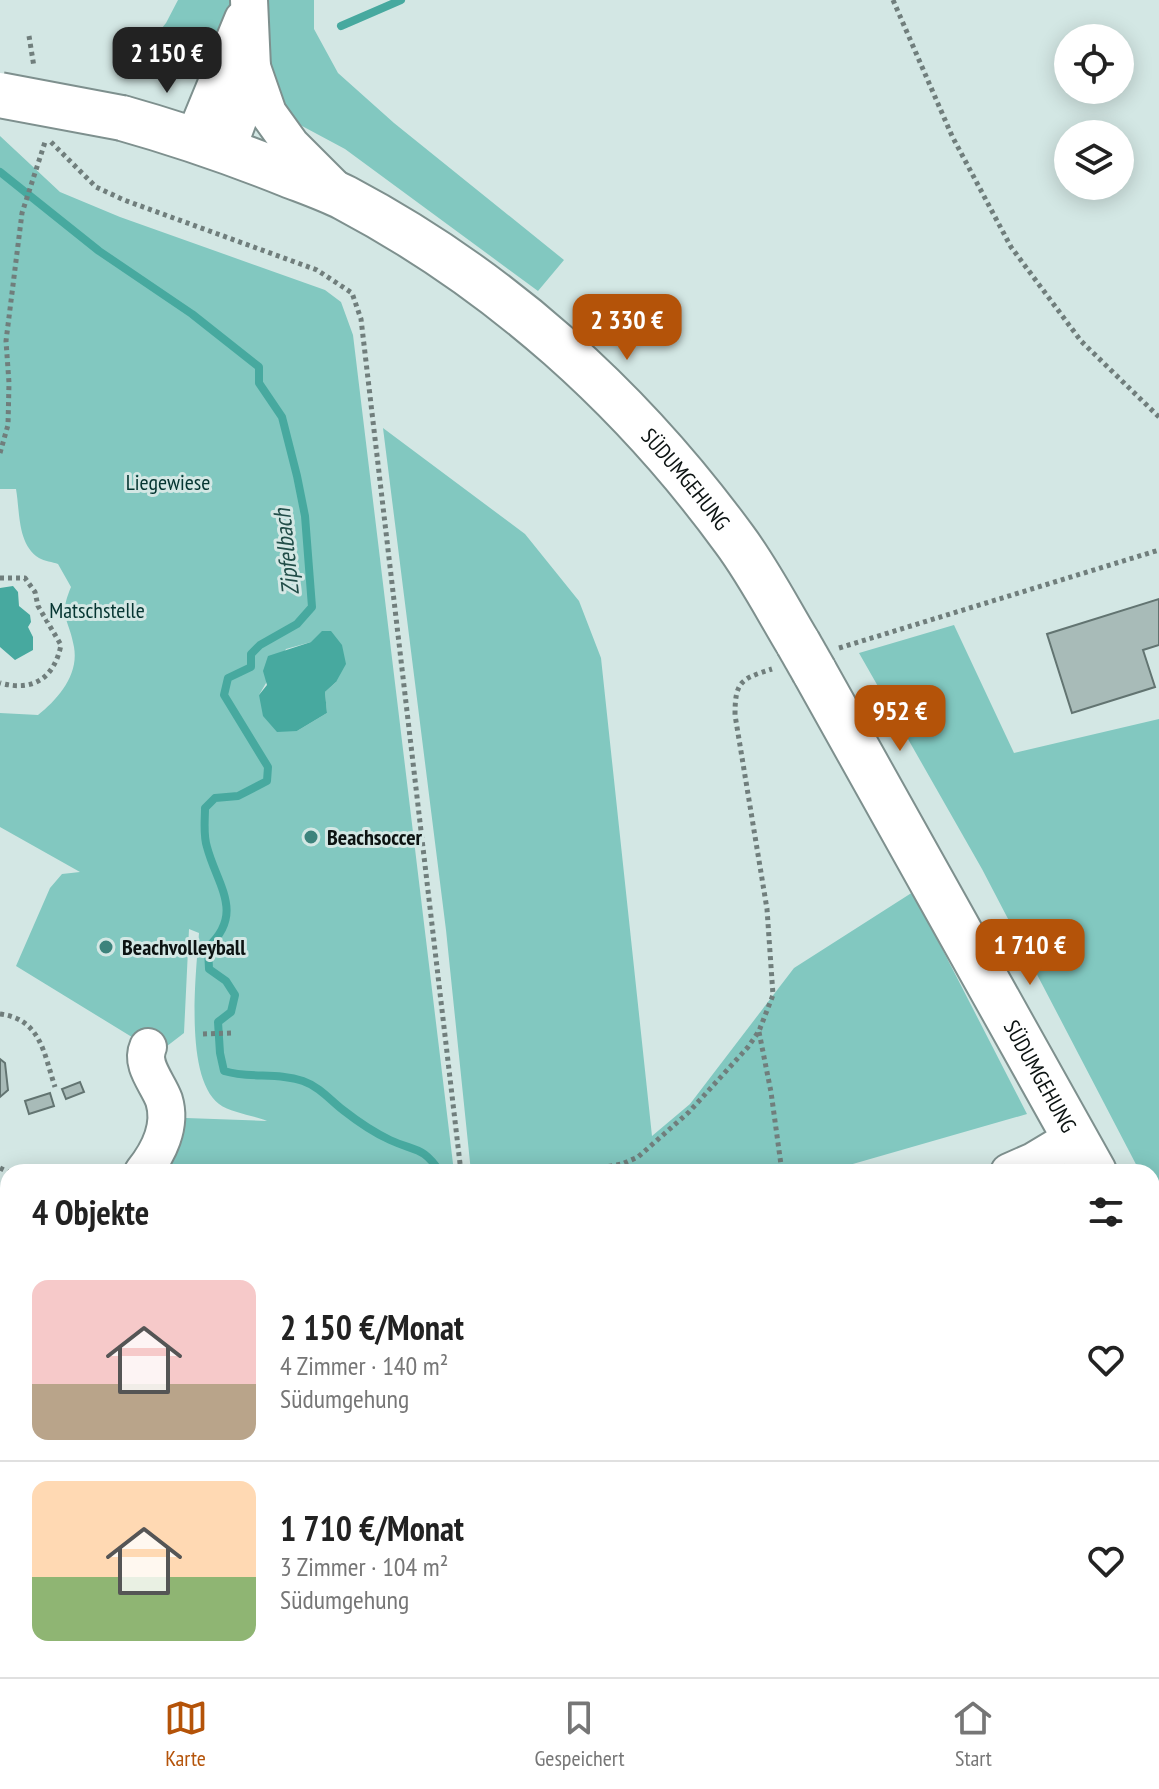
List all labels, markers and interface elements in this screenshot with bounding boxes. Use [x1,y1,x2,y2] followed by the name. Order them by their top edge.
[1054,24,1134,200] map controls
[1054,24,1134,104] button: locate
[93,27,241,95] pin: 2 150 €
[131,36,203,69] text: 2 150 €
[1054,120,1134,200] button: layers
[553,294,701,362] pin: 2 330 €
[591,303,663,336] text: 2 330 €
[636,422,736,536] street label: SÜDUMGEHUNG
[126,468,210,496] park label: Liegewiese
[266,506,306,597] water label: Zipfelbach
[49,596,145,624] park label: Matschstelle
[844,685,956,753] pin: 952 €
[872,694,928,727] text: 952 €
[327,823,423,851] place label: Beachsoccer
[302,828,320,846] marker: Beachsoccer
[956,919,1104,987] pin: 1 710 €
[994,928,1066,961] text: 1 710 €
[122,933,246,961] place label: Beachvolleyball
[97,938,115,956] marker: Beachvolleyball
[998,1015,1083,1137] street label: SÜDUMGEHUNG
[32,1190,149,1234] text: 4 Objekte
[1084,1190,1128,1234] icon: filters
[280,1305,464,1349] text: 2 150 €/Monat
[96,1312,192,1408] icon: home
[1084,1338,1128,1382] icon: heart
[280,1349,448,1382] text: 4 Zimmer · 140 m²
[280,1382,409,1415] text: Südumgehung
[280,1506,464,1550] text: 1 710 €/Monat
[96,1513,192,1609] icon: home
[1084,1539,1128,1583] icon: heart
[280,1550,448,1583] text: 3 Zimmer · 104 m²
[280,1583,409,1616] text: Südumgehung
[164,1696,208,1772] tab: Karte
[535,1696,624,1772] tab: Gespeichert
[951,1696,995,1772] tab: Start

